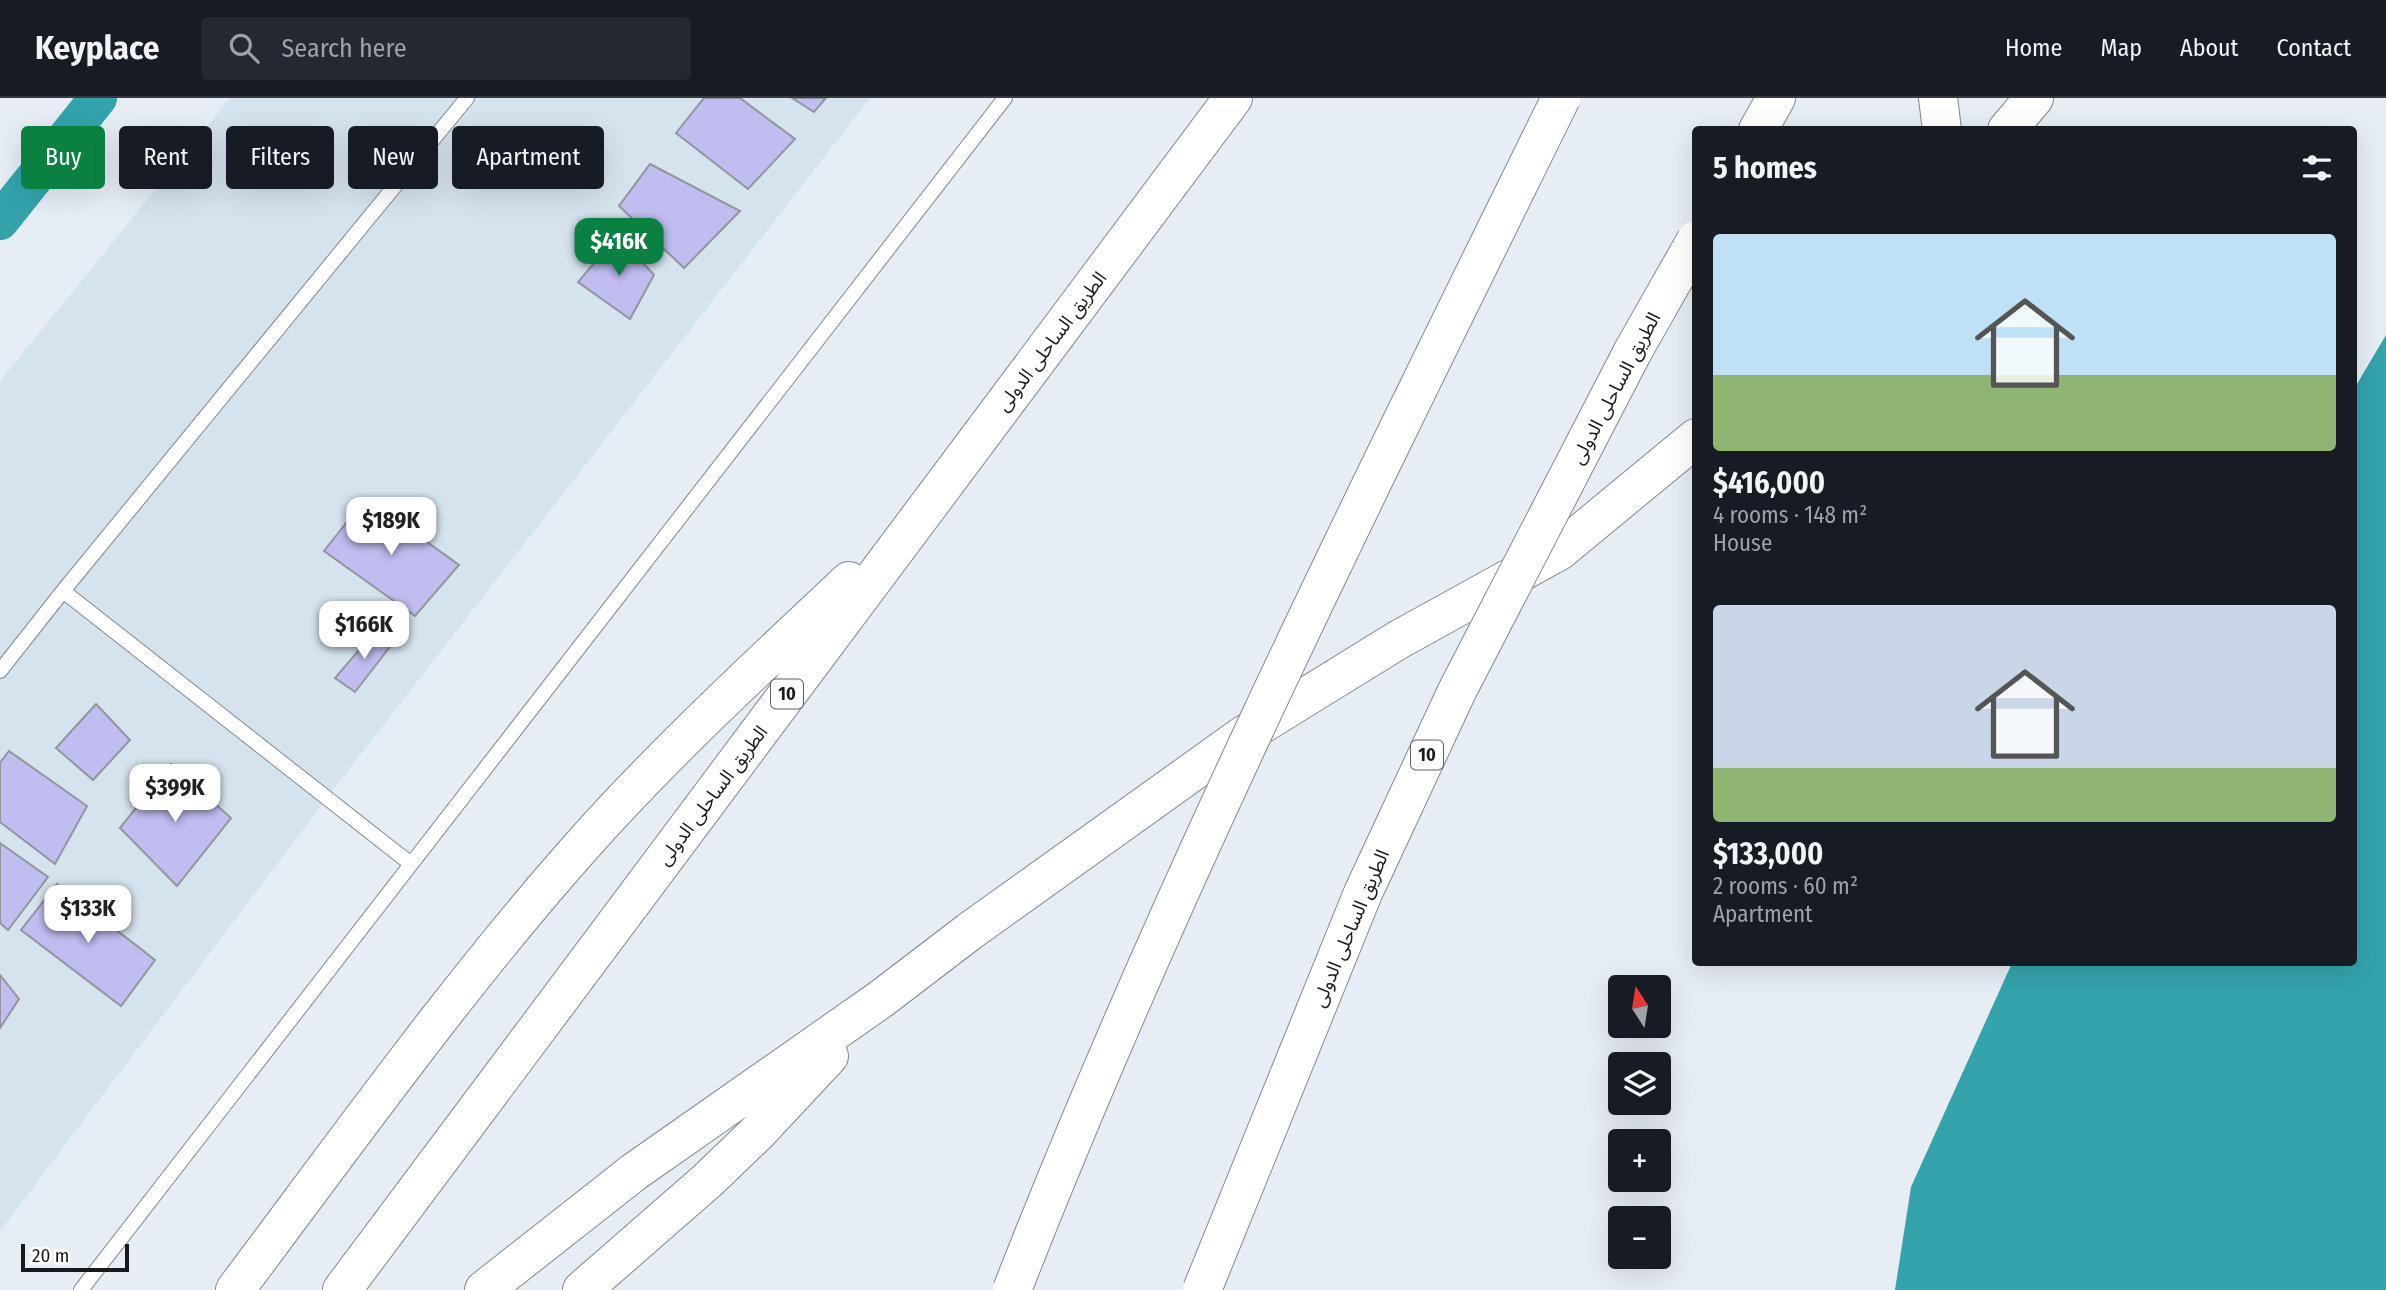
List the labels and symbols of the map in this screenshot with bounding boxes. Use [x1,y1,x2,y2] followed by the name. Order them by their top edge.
[570,218,668,278] pin: $416K
[991,267,1111,416] street label: الطريق الساحلى الدولى
[1566,308,1665,468] street label: الطريق الساحلى الدولى
[342,498,440,557] pin: $189K
[315,602,413,661] pin: $166K
[771,680,803,708] road number: 10
[652,721,772,870] street label: الطريق الساحلى الدولى
[1411,740,1443,770] road number: 10
[126,764,224,824] pin: $399K
[1307,846,1394,1010] street label: الطريق الساحلى الدولى
[39,886,137,945] pin: $133K
[1608,975,1671,1038] north arrow
[21,1241,130,1273] scale bar

